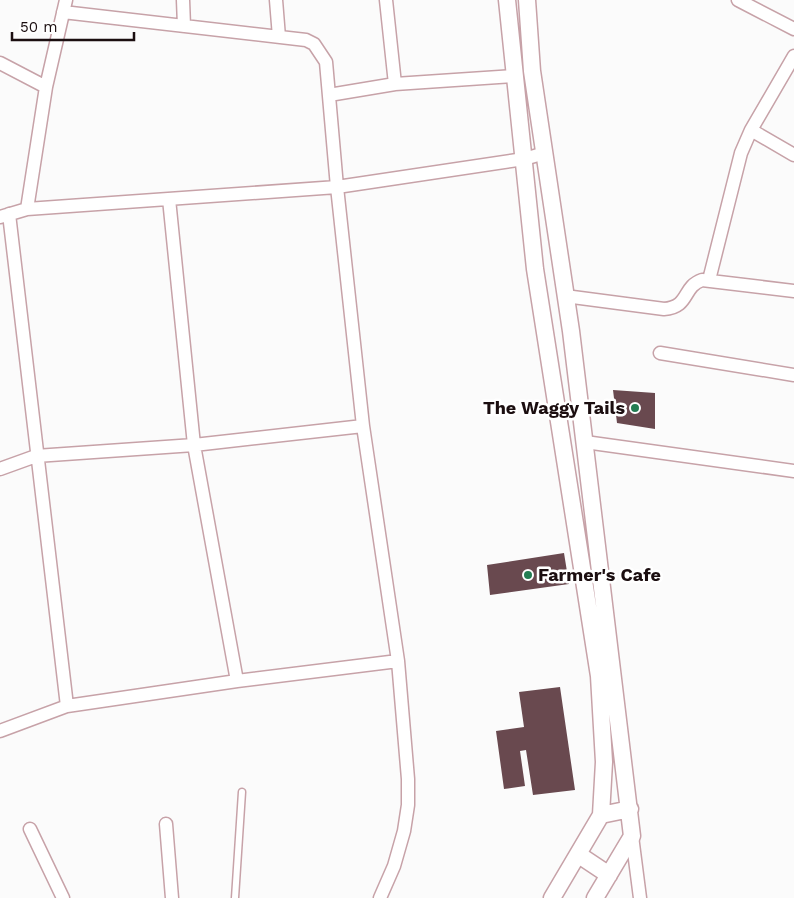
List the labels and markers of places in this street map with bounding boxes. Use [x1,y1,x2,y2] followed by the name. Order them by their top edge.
[483,397,625,418] place label: The Waggy Tails
[629,402,641,414] marker: The Waggy Tails
[538,564,661,585] place label: Farmer's Cafe
[522,569,534,581] marker: Farmer's Cafe

